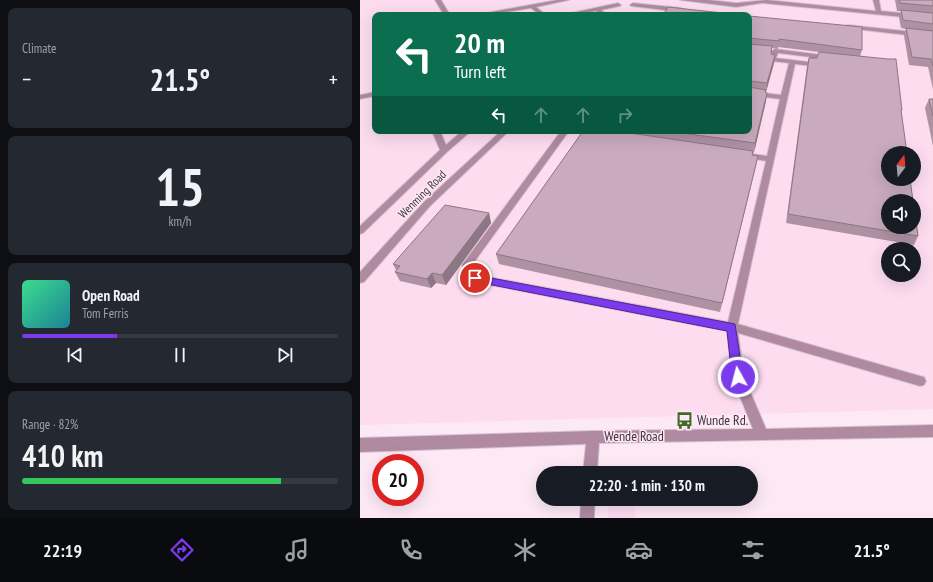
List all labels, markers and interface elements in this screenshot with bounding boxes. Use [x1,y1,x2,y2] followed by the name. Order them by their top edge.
[454,24,505,61] text: 20 m
[388,28,440,80] icon: left
[22,40,56,57] text: Climate
[150,60,210,99] text: 21.5°
[454,60,506,83] text: Turn left
[22,65,31,93] text: −
[329,65,338,93] text: +
[488,104,510,126] icon: left
[530,104,552,126] icon: ahead
[572,104,594,126] icon: ahead
[614,104,636,126] icon: right
[881,146,921,186] north arrow
[881,146,921,282] map controls
[155,153,205,220] text: 15
[395,167,449,221] street label: Wenming Road
[881,194,921,234] button: sound
[168,213,192,230] text: km/h
[881,242,921,282] button: search
[458,261,492,295] pin
[464,267,486,289] icon: arrive
[82,286,140,305] text: Open Road
[82,305,128,322] text: Tom Ferris
[64,344,86,366] icon: previous
[169,344,191,366] icon: pause
[274,344,296,366] icon: next
[717,356,759,398] position arrow
[674,410,694,430] bus stop icon: Wunde Rd.
[697,411,748,429] place label: Wunde Rd.
[22,416,78,433] text: Range · 82%
[604,427,664,445] street label: Wende Road
[22,436,103,475] text: 410 km
[372,454,424,506] speed limit sign: 20
[589,476,705,495] text: 22:20 · 1 min · 130 m
[168,536,196,564] icon: directions
[283,536,311,564] icon: music
[397,536,425,564] icon: phone
[511,536,539,564] icon: climate
[625,536,653,564] icon: car
[739,536,767,564] icon: filters
[43,539,82,562] text: 22:19
[854,539,890,562] text: 21.5°

